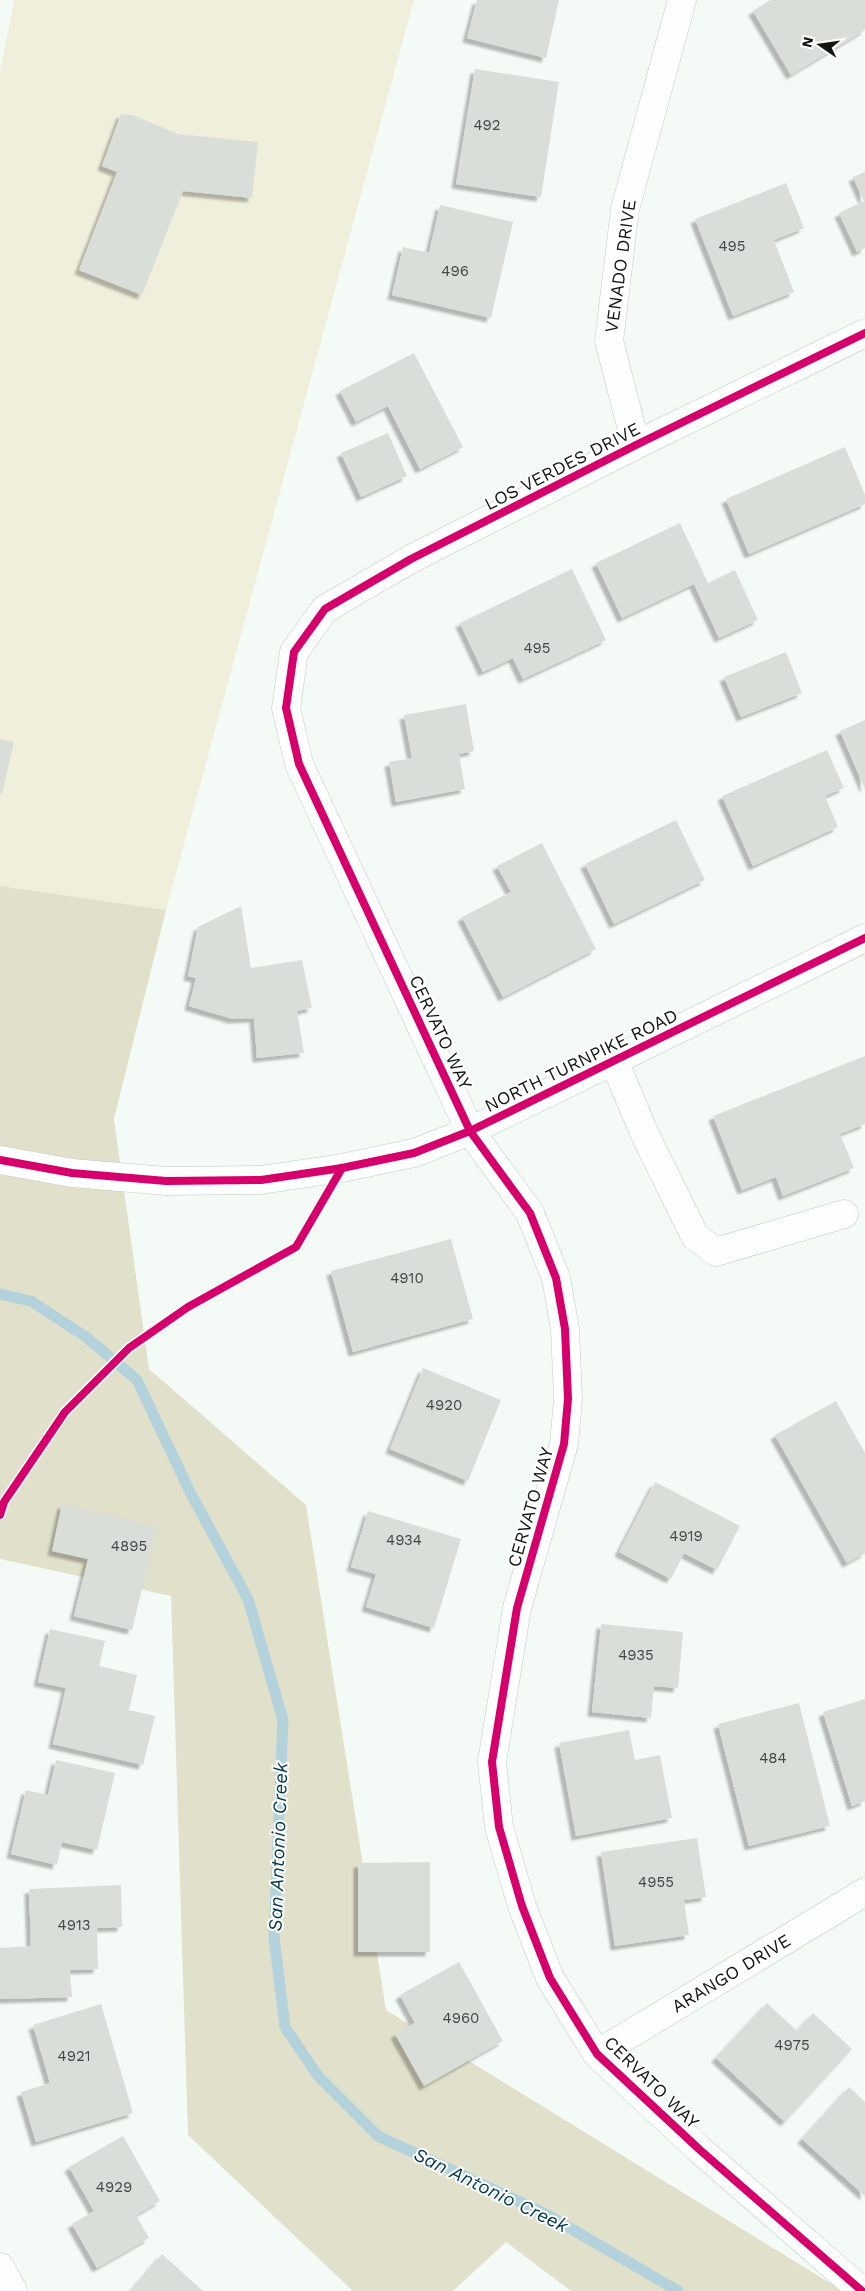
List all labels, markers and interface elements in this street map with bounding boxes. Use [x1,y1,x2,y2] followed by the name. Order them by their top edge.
[795,20,845,70] north arrow
[798,35,816,49] text: N
[473,116,501,134] house number: 492
[600,198,640,334] street label: VENADO DRIVE
[718,237,746,255] house number: 495
[441,262,469,280] house number: 496
[481,418,643,514] street label: LOS VERDES DRIVE
[523,639,551,657] house number: 495
[405,972,477,1093] street label: CERVATO WAY
[481,1004,681,1116] street label: NORTH TURNPIKE ROAD
[390,1269,424,1287] house number: 4910
[426,1396,462,1414] house number: 4920
[503,1444,557,1569] street label: CERVATO WAY
[669,1527,703,1545] house number: 4919
[386,1531,422,1549] house number: 4934
[111,1537,147,1555] house number: 4895
[618,1646,654,1664] house number: 4935
[759,1749,787,1767] house number: 484
[264,1761,292,1932] water label: San Antonio Creek
[638,1873,674,1891] house number: 4955
[57,1916,91,1934] house number: 4913
[668,1929,794,2017] street label: ARANGO DRIVE
[443,2009,479,2027] house number: 4960
[600,2032,704,2133] street label: CERVATO WAY
[774,2036,810,2054] house number: 4975
[57,2047,91,2065] house number: 4921
[410,2143,573,2238] water label: San Antonio Creek
[96,2178,132,2196] house number: 4929

